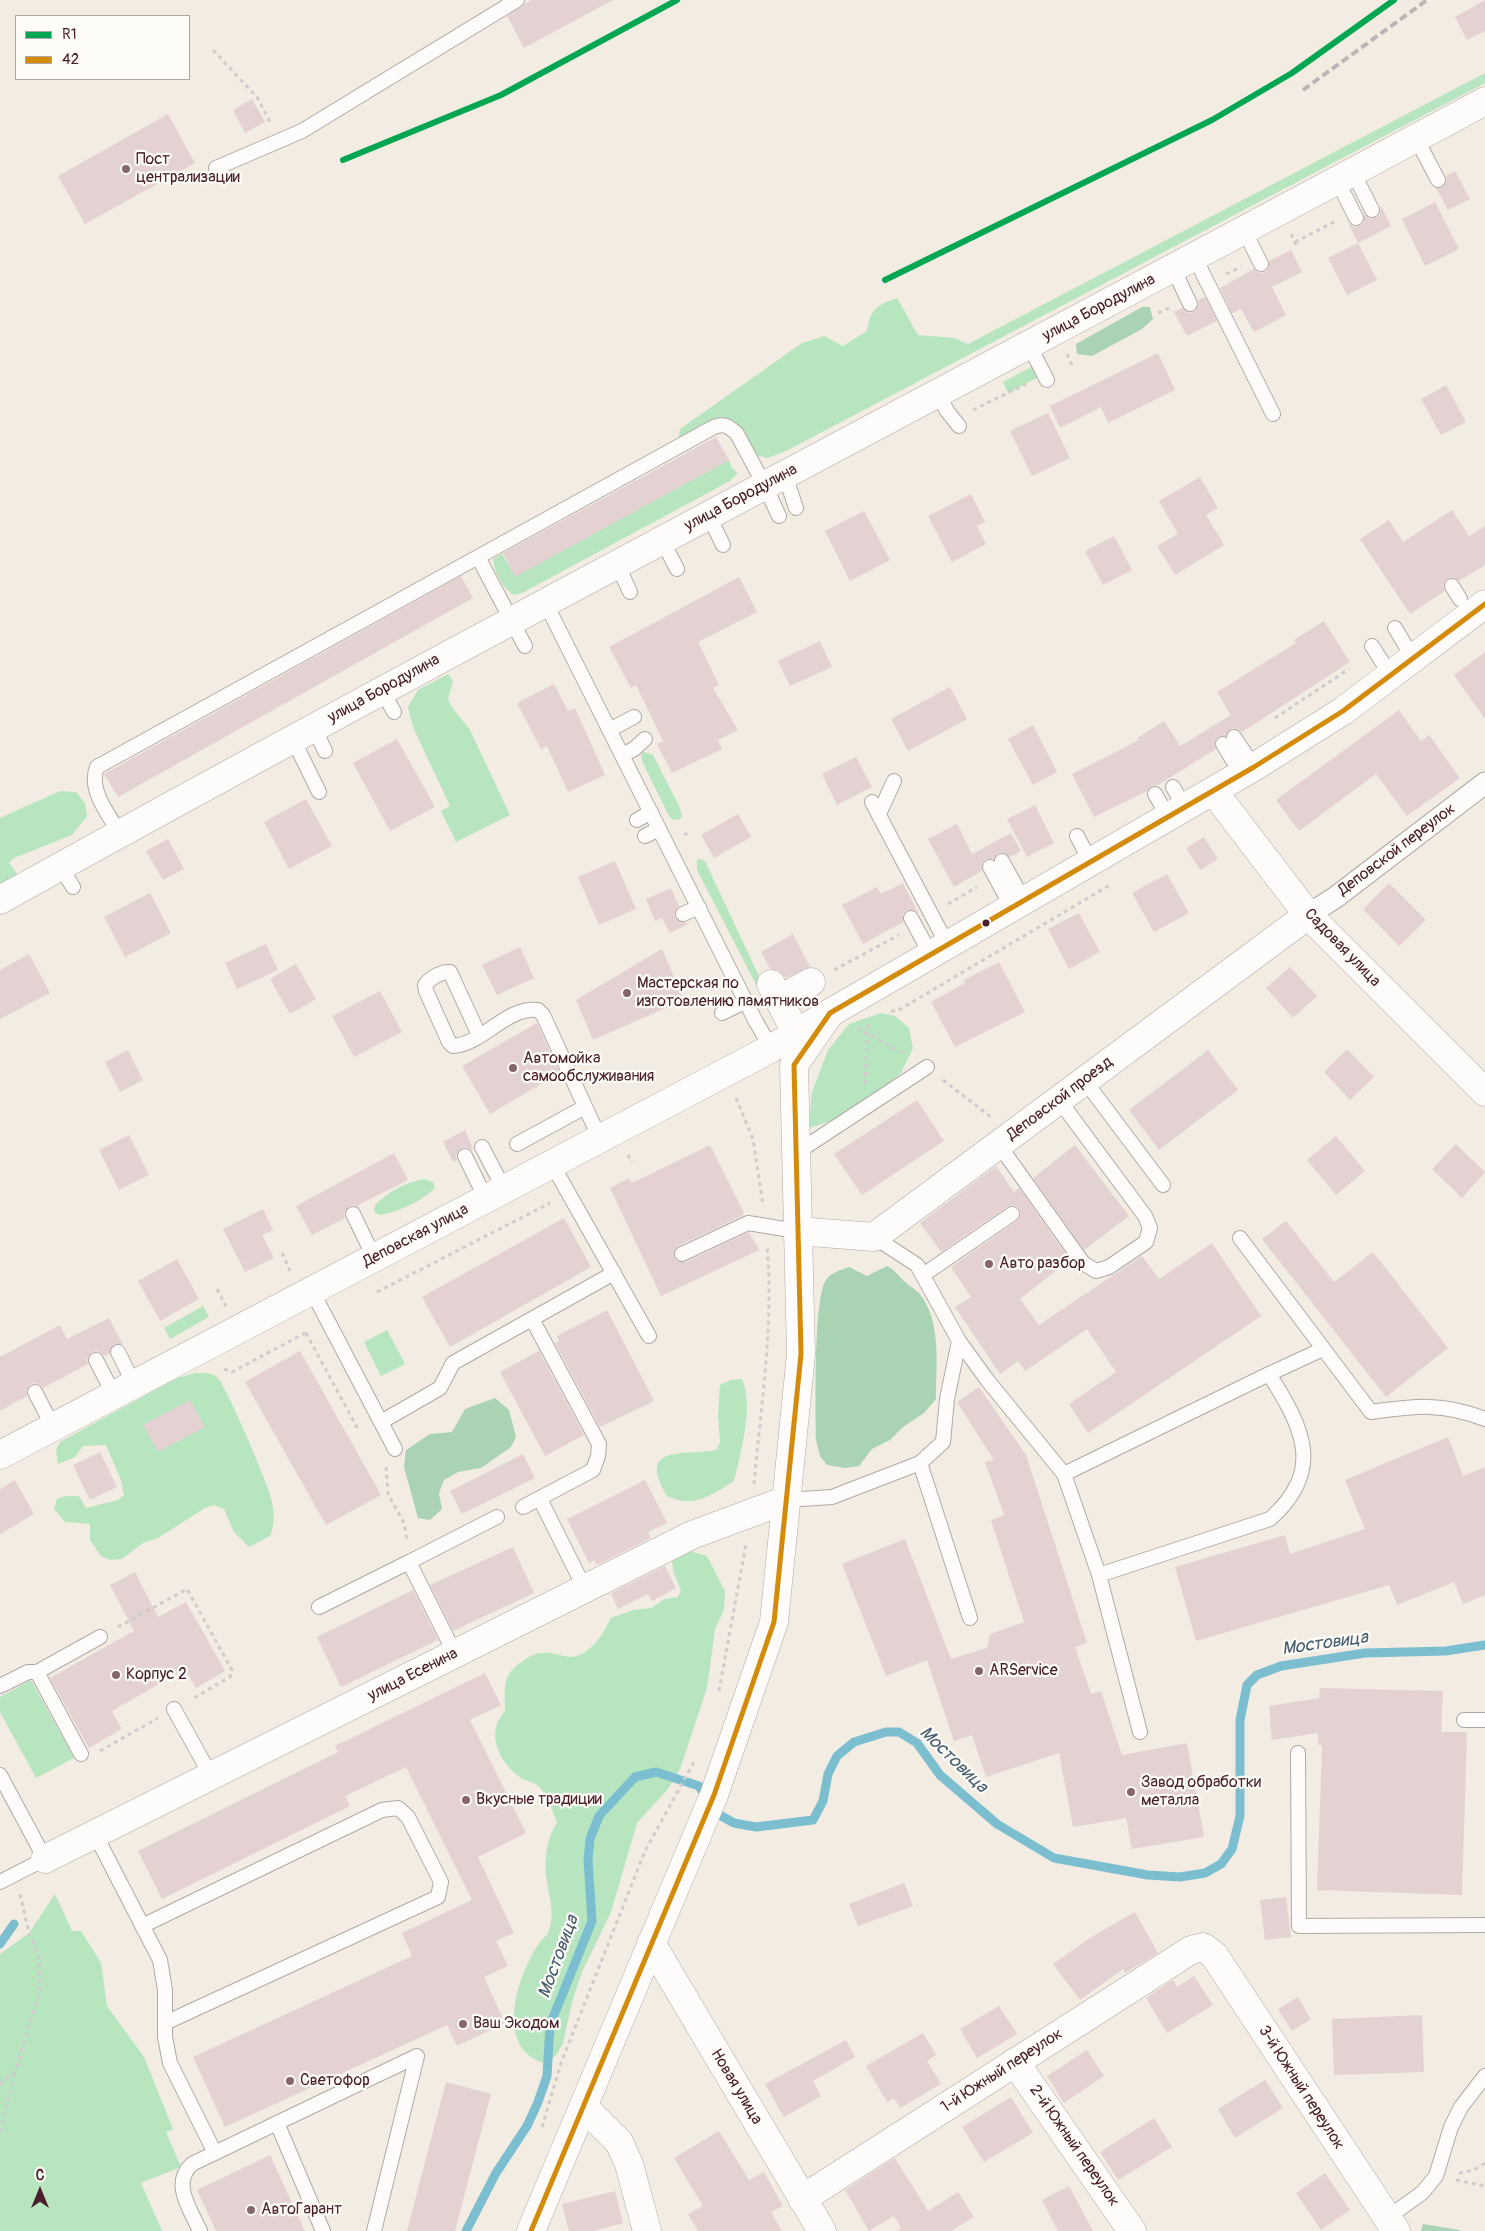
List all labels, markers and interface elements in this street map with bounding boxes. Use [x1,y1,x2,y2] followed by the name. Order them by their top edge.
[15,15,190,80] legend
[62,25,77,44] text: R1
[62,50,79,69] text: 42
[136,150,240,188] place label: Пост централизации
[120,163,132,175] marker: Пост централизации
[1039,270,1159,346] street label: улица Бородулина
[681,460,801,536] street label: улица Бородулина
[325,650,443,728] street label: улица Бородулина
[1335,800,1459,900] street label: Деповской переулок
[1300,905,1384,991] street label: Садовая улица
[981,918,991,928] unlabelled marker
[637,974,819,1012] place label: Мастерская по изготовлению памятников
[621,987,633,999] marker: Мастерская по изготовлению памятников
[523,1049,654,1087] place label: Автомойка самообслуживания
[1003,1053,1117,1145] street label: Деповской проезд
[507,1062,519,1074] marker: Автомойка самообслуживания
[360,1200,472,1272] street label: Деповская улица
[999,1254,1085,1274] place label: Авто разбор
[983,1258,995,1270] marker: Авто разбор
[1281,1627,1369,1661] water label: Мостовица
[365,1644,461,1706] street label: улица Есенина
[989,1661,1058,1681] place label: ARService
[126,1665,187,1685] place label: Корпус 2
[973,1665,985,1677] marker: ARService
[110,1669,122,1681] marker: Корпус 2
[914,1722,992,1798] water label: Мостовица
[1141,1773,1261,1811] place label: Завод обработки металла
[1125,1786,1137,1798] marker: Завод обработки металла
[476,1790,602,1810] place label: Вкусные традиции
[460,1794,472,1806] marker: Вкусные традиции
[534,1913,584,2001] water label: Мостовица
[473,2014,559,2034] place label: Ваш Экодом
[457,2018,469,2030] marker: Ваш Экодом
[1254,2022,1348,2154] street label: 3-й Южный переулок
[938,2024,1066,2118] street label: 1-й Южный переулок
[706,2046,766,2128] street label: Новая улица
[300,2071,370,2091] place label: Светофор
[284,2075,296,2087] marker: Светофор
[1025,2082,1123,2210] street label: 2-й Южный переулок
[15,2166,65,2216] north arrow
[36,2167,44,2184] text: С
[261,2200,342,2220] place label: АвтоГарант
[245,2204,257,2216] marker: АвтоГарант

